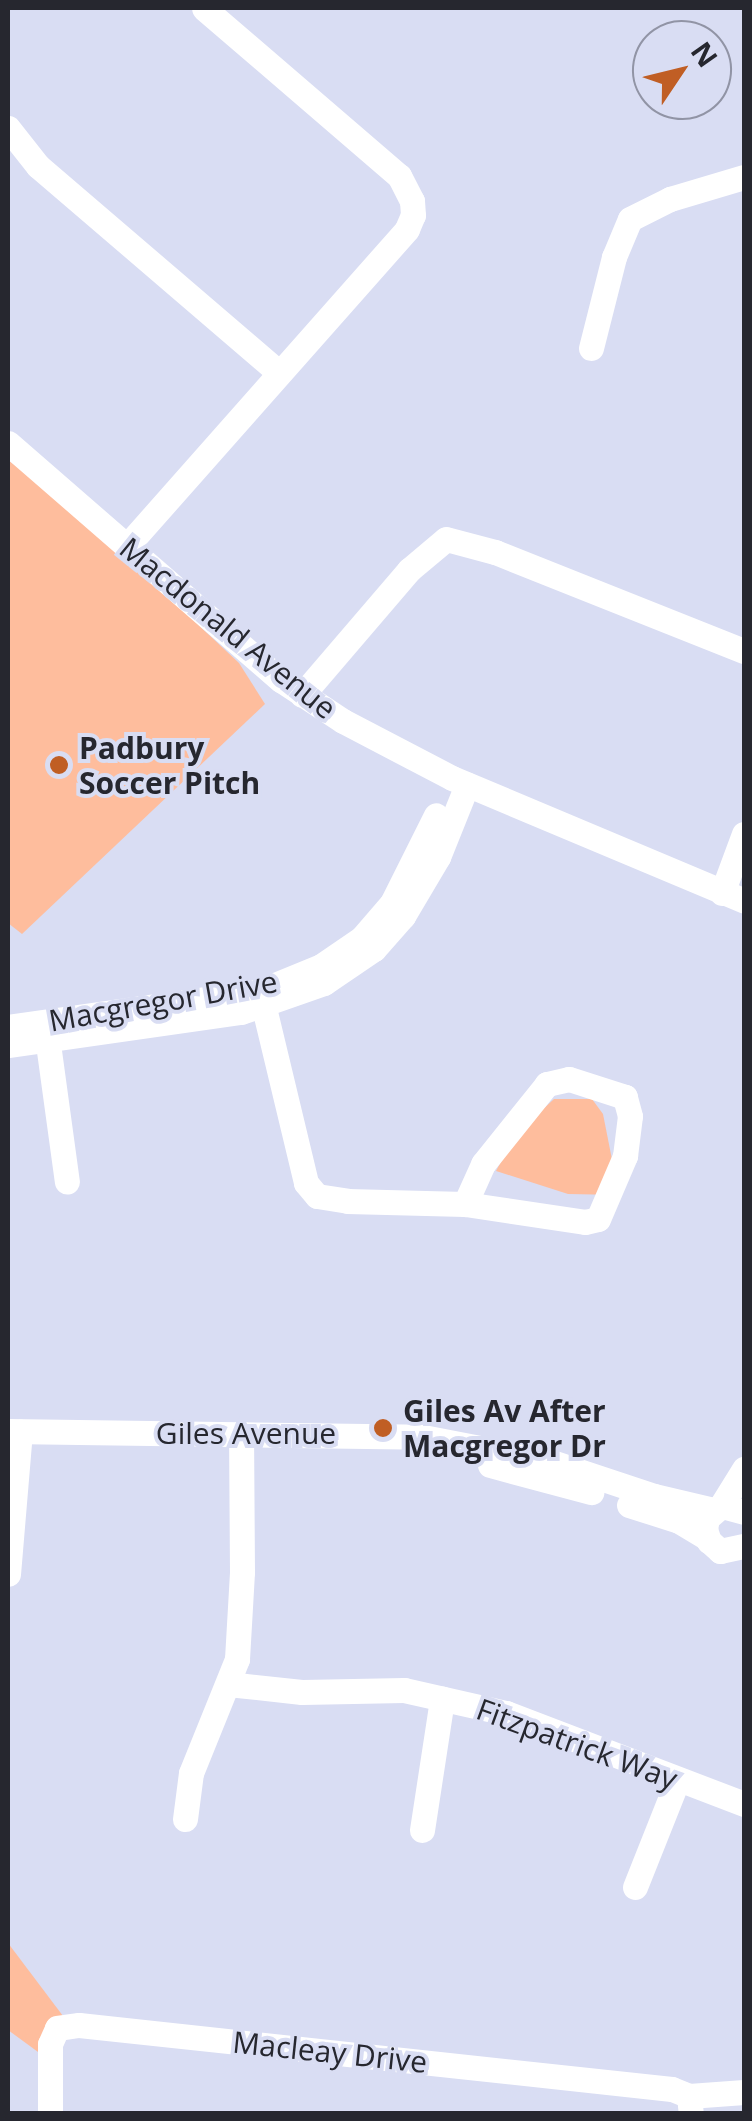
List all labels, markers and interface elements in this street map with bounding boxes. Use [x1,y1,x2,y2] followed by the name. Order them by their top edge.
[632,20,732,120] north arrow
[683,34,727,74] text: N
[113,530,343,726] street label: Macdonald Avenue
[79,730,260,800] place label: Padbury Soccer Pitch
[48,754,70,776] marker: Padbury Soccer Pitch
[46,963,280,1039] street label: Macgregor Drive
[403,1393,606,1464] place label: Giles Av After Macgregor Dr
[156,1415,336,1451] street label: Giles Avenue
[372,1417,394,1439] marker: Giles Av After Macgregor Dr
[472,1691,682,1797] street label: Fitzpatrick Way
[231,2024,429,2080] street label: Macleay Drive

